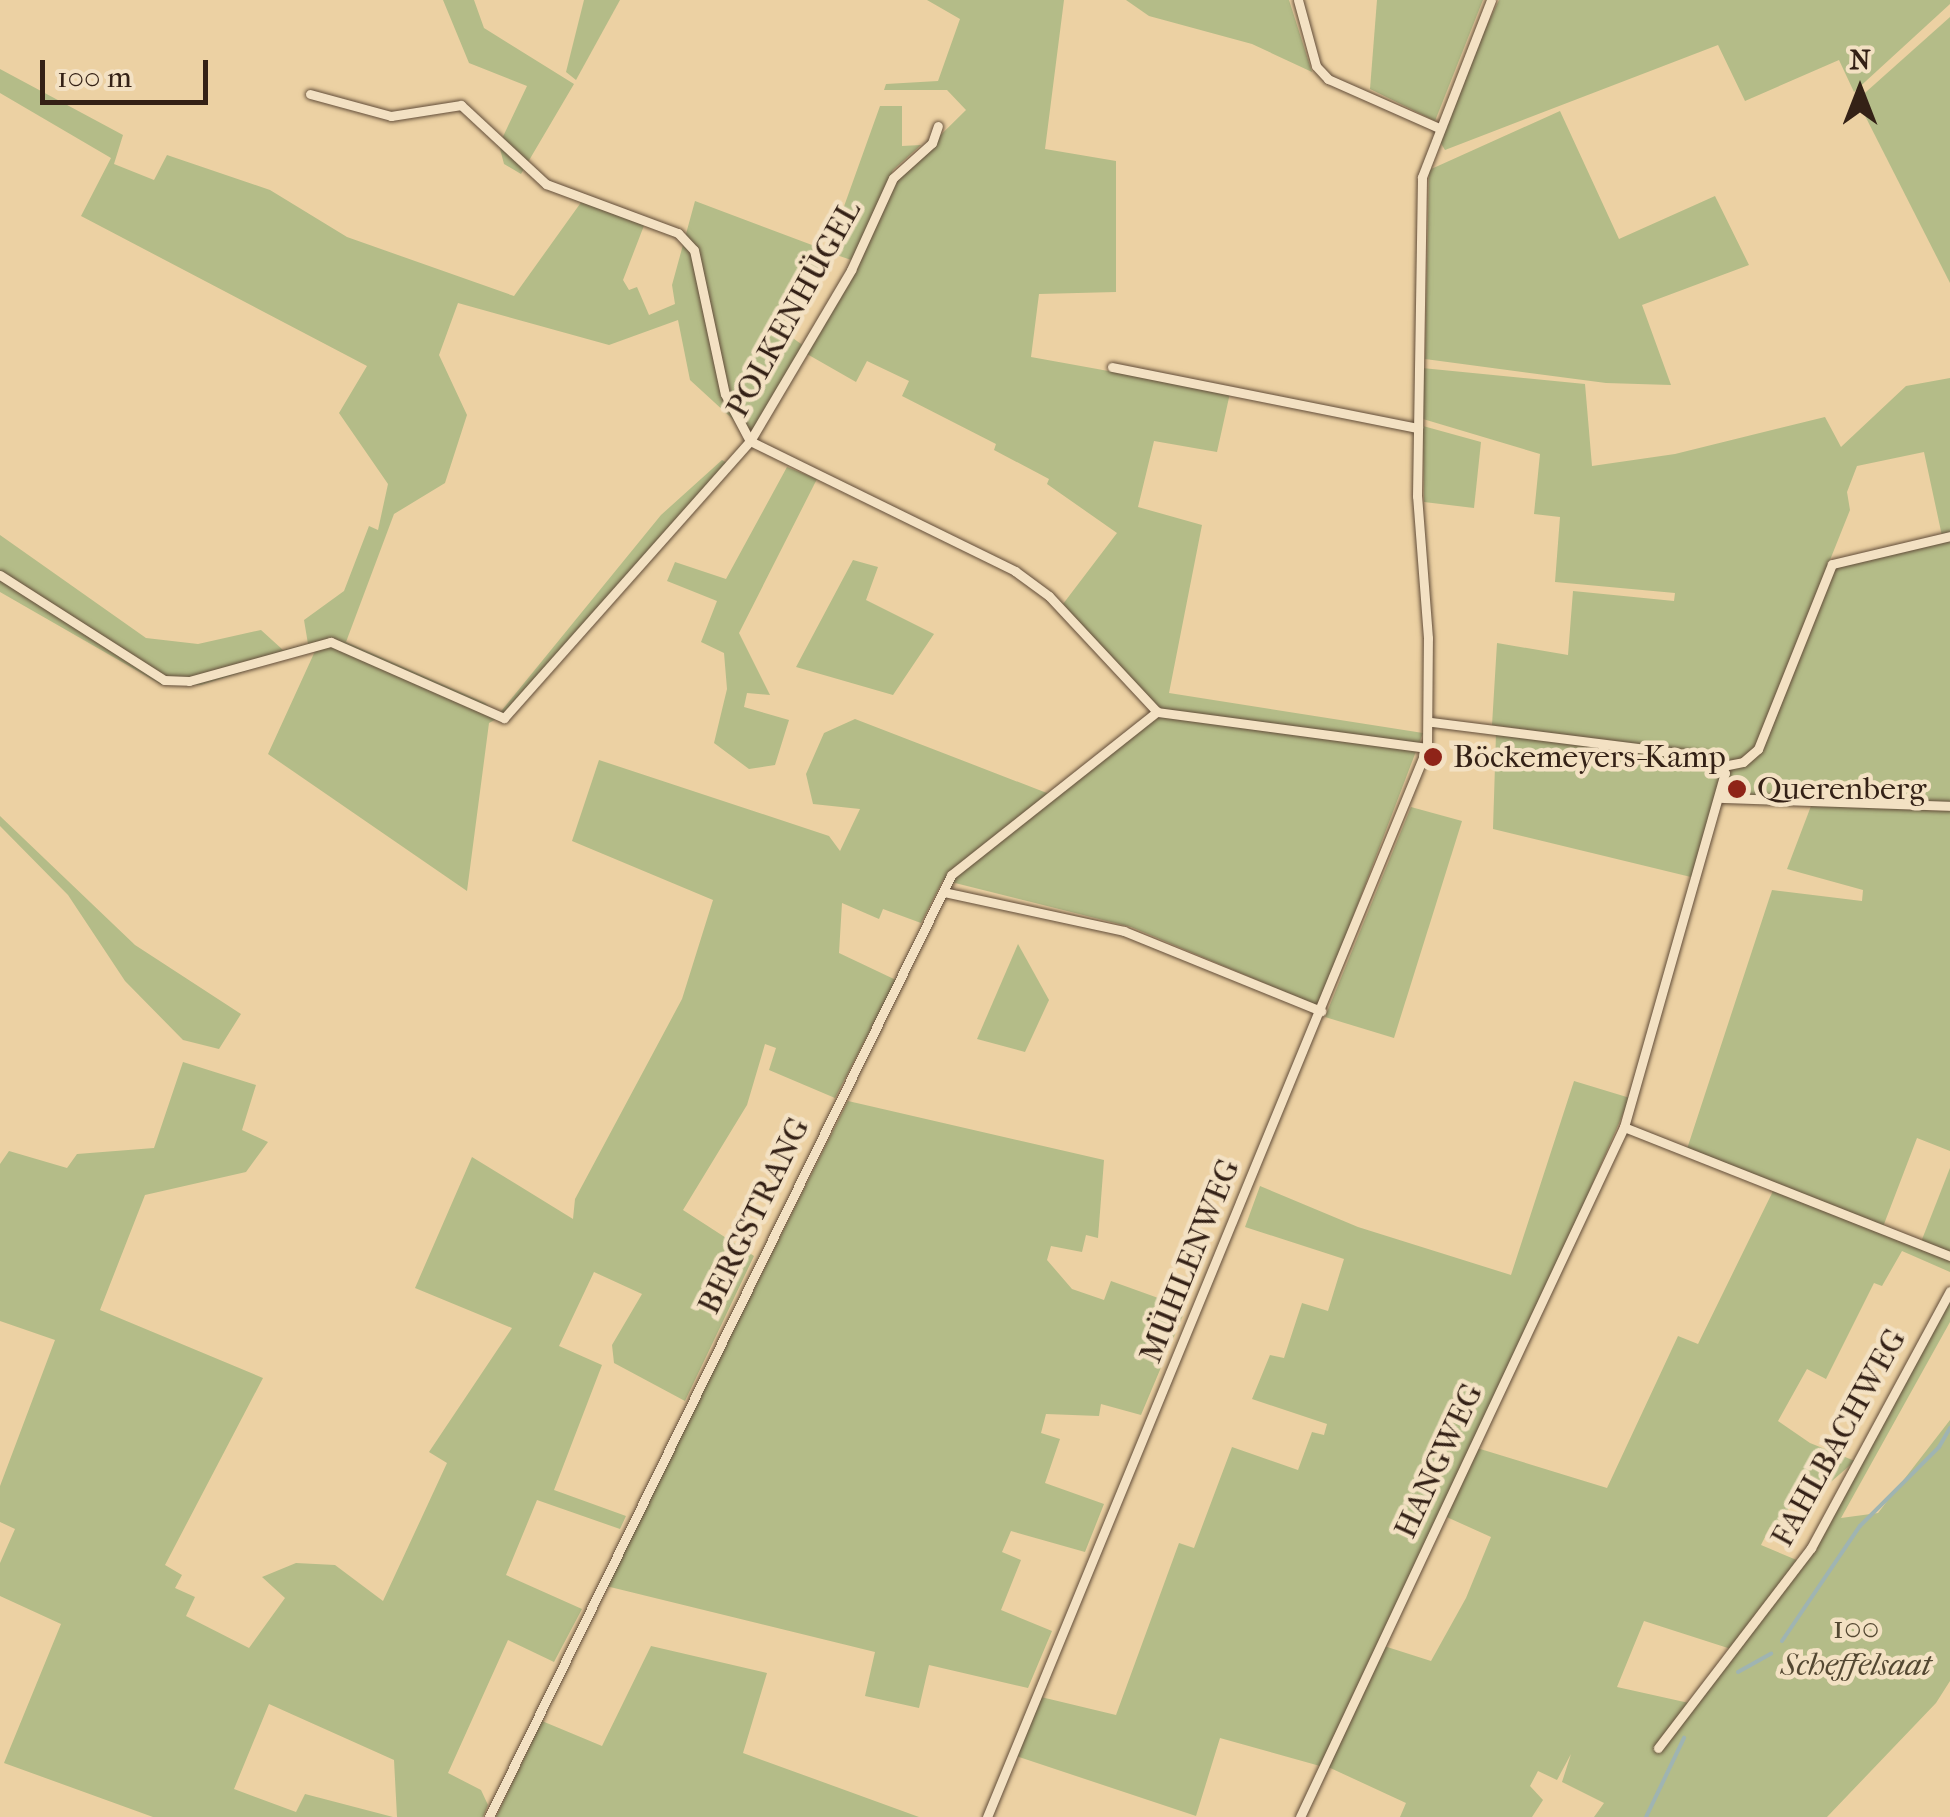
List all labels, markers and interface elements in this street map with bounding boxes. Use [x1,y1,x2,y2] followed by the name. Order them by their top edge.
[45,40,212,102] scale bar
[1810,40,1910,140] north arrow
[1849,43,1871,76] text: N
[57,60,132,95] text: 100 m
[719,194,869,424] street label: POLKENHÜGEL
[1453,738,1726,776] place label: Böckemeyers-Kamp
[1422,746,1444,768] marker: Böckemeyers-Kamp
[1757,770,1926,808] place label: Querenberg
[1726,778,1748,800] marker: Querenberg
[690,1112,818,1320] street label: BERGSTRANG
[1132,1154,1248,1368] street label: MÜHLENWEG
[1763,1322,1915,1554] street label: FAHLBACHWEG
[1386,1378,1492,1544] street label: HANGWEG
[1780,1610,1932,1685] park label: 100 Scheffelsaat

